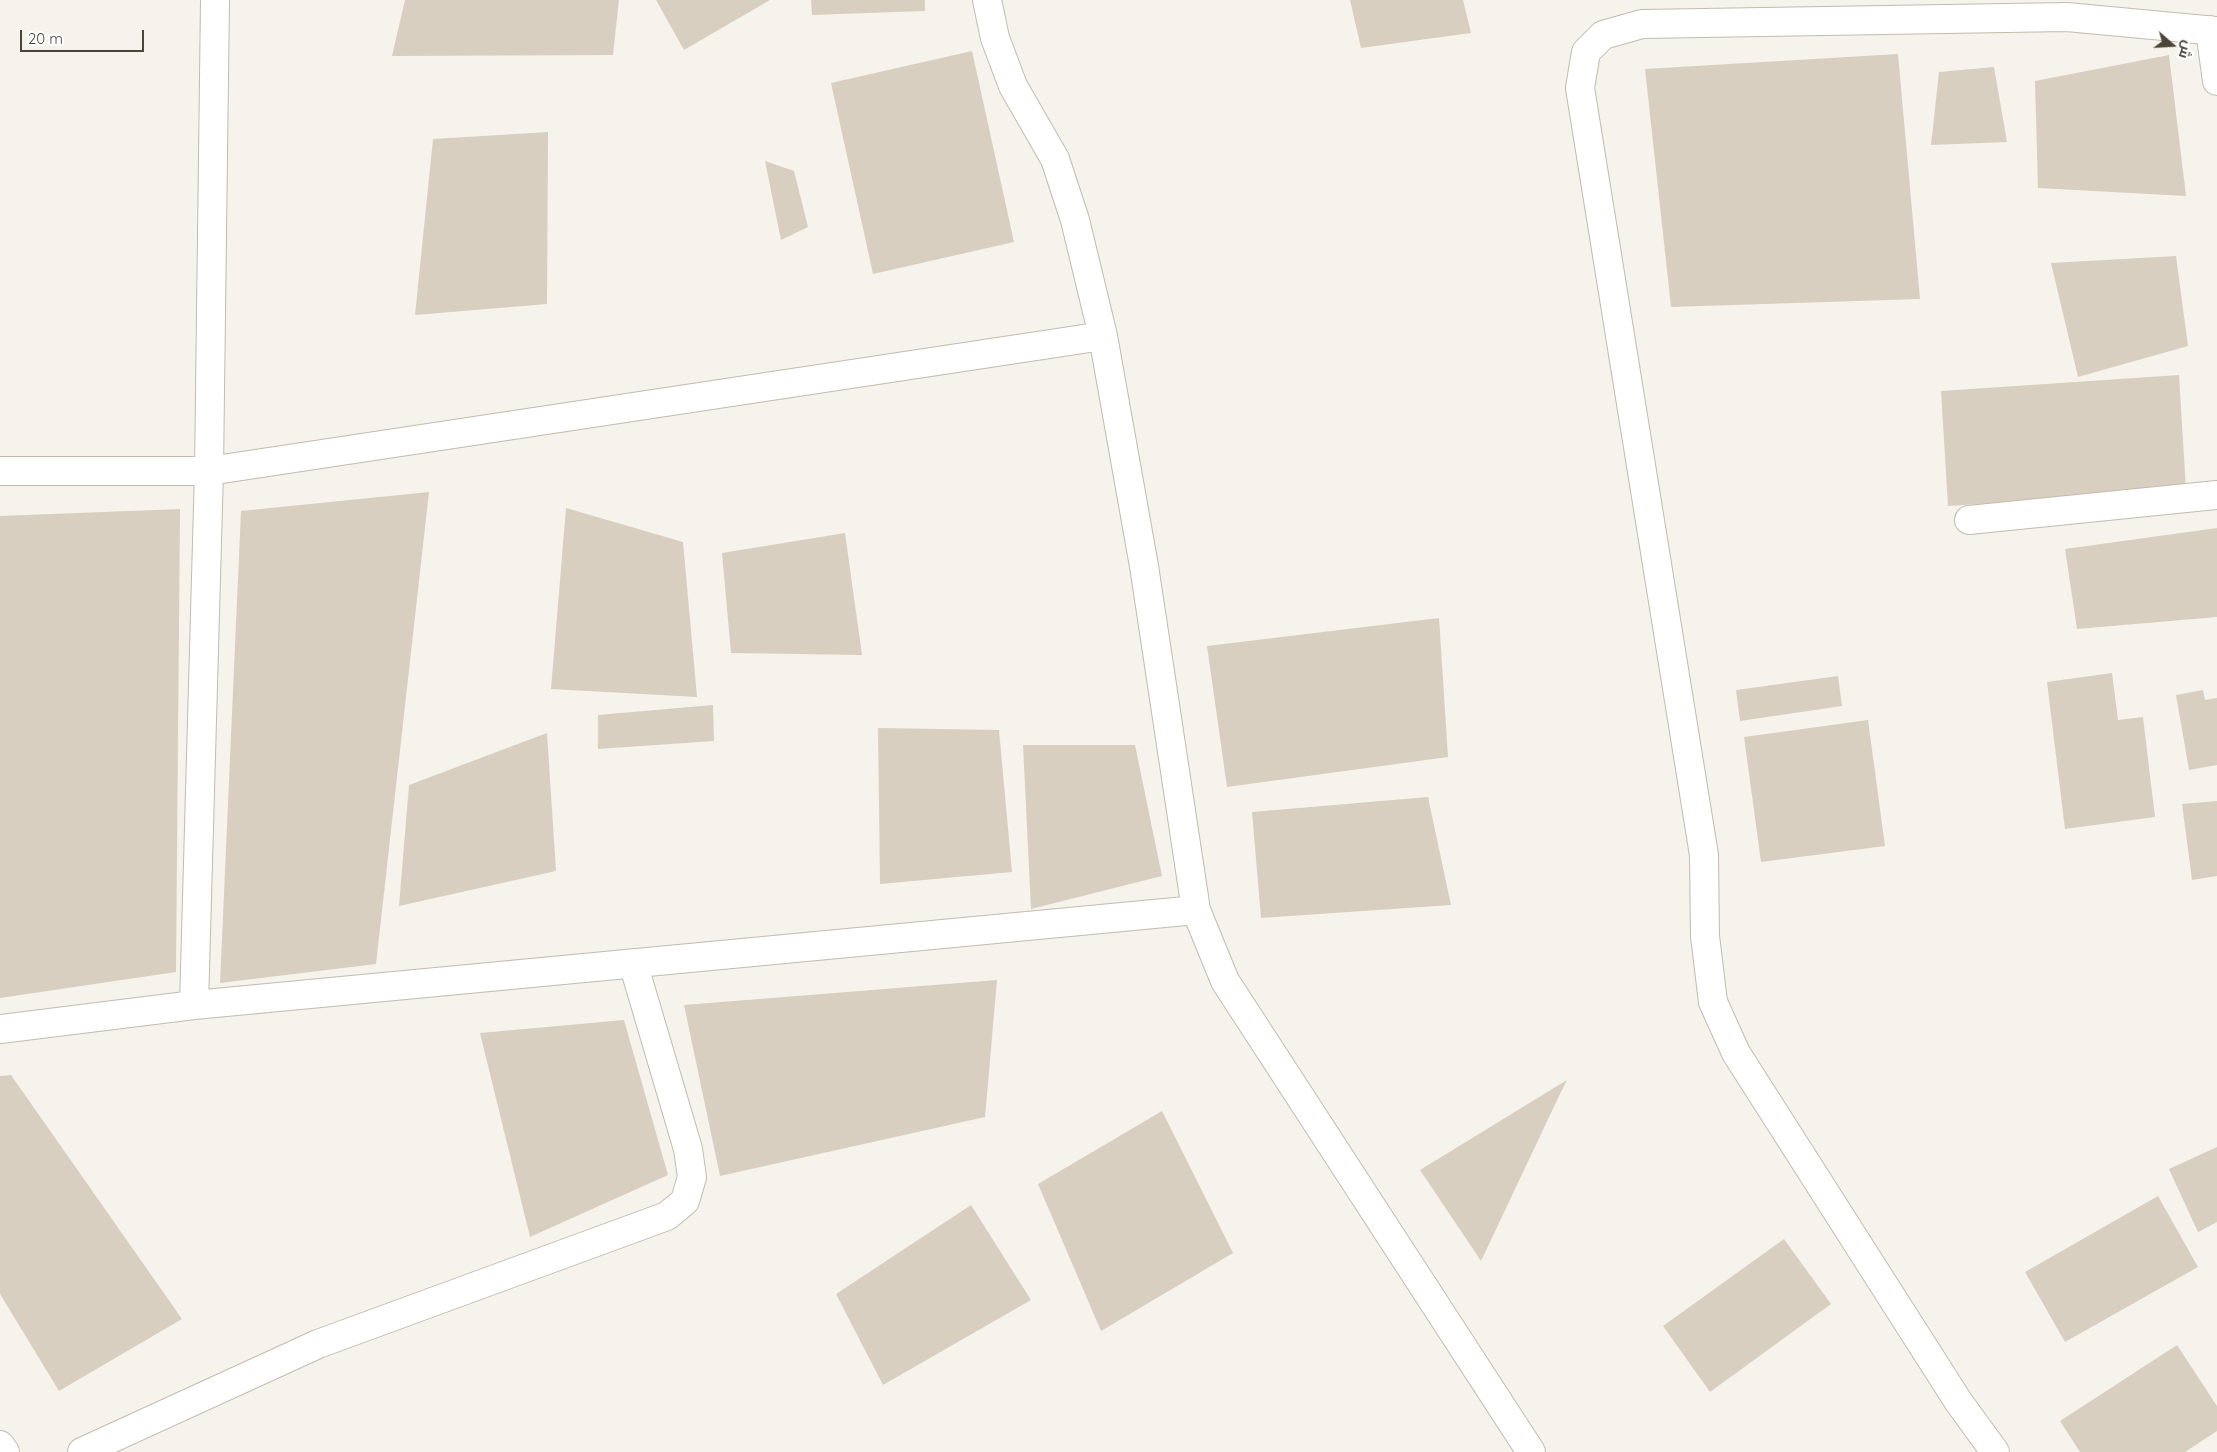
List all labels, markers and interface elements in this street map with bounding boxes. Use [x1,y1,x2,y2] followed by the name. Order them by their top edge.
[22,20,146,52] scale bar
[2147,20,2197,70] north arrow
[28,29,63,48] text: 20 m
[2175,38,2198,61] text: ش

